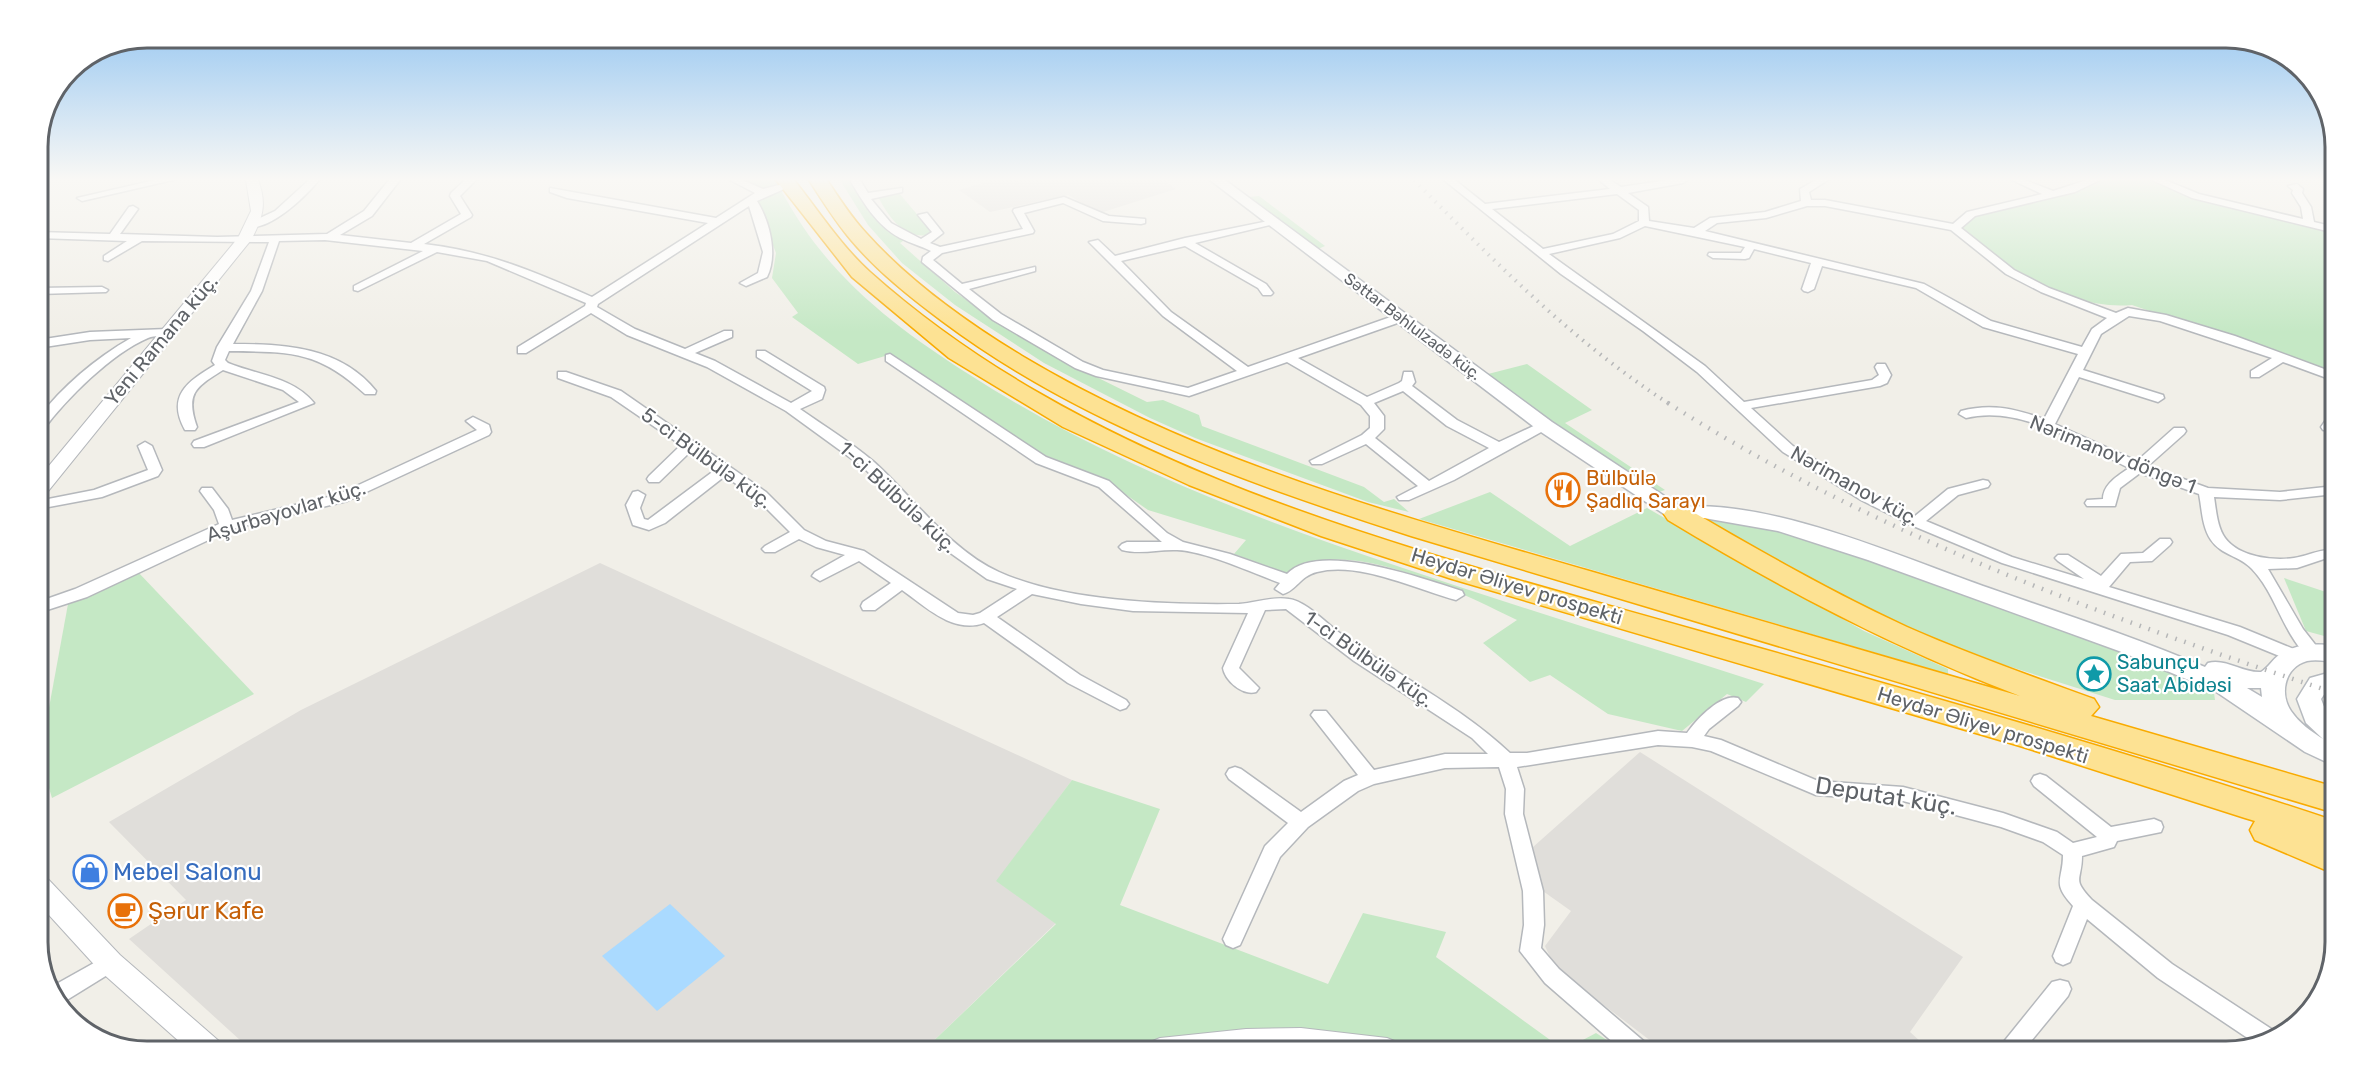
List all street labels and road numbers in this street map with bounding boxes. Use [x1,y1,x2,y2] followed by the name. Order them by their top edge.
[1340,269,1485,384] street label: Səttar Bəhlulzadə küç.
[99,270,223,410] street label: Yeni Ramana küç.
[637,402,777,514] street label: 5-ci Bülbülə küç.
[2026,410,2200,498] street label: Nərimanov döngə 1
[834,436,962,558] street label: 1-ci Bülbülə küç.
[1786,441,1924,531] street label: Nərimanov küç.
[203,475,369,547] street label: Aşurbəyovlar küç.
[1408,542,1626,630] street label: Heydər Əliyev prospekti
[1300,605,1438,713] street label: 1-ci Bülbülə küç.
[1874,681,2092,769] street label: Heydər Əliyev prospekti
[1813,771,1959,821] street label: Deputat küç.

